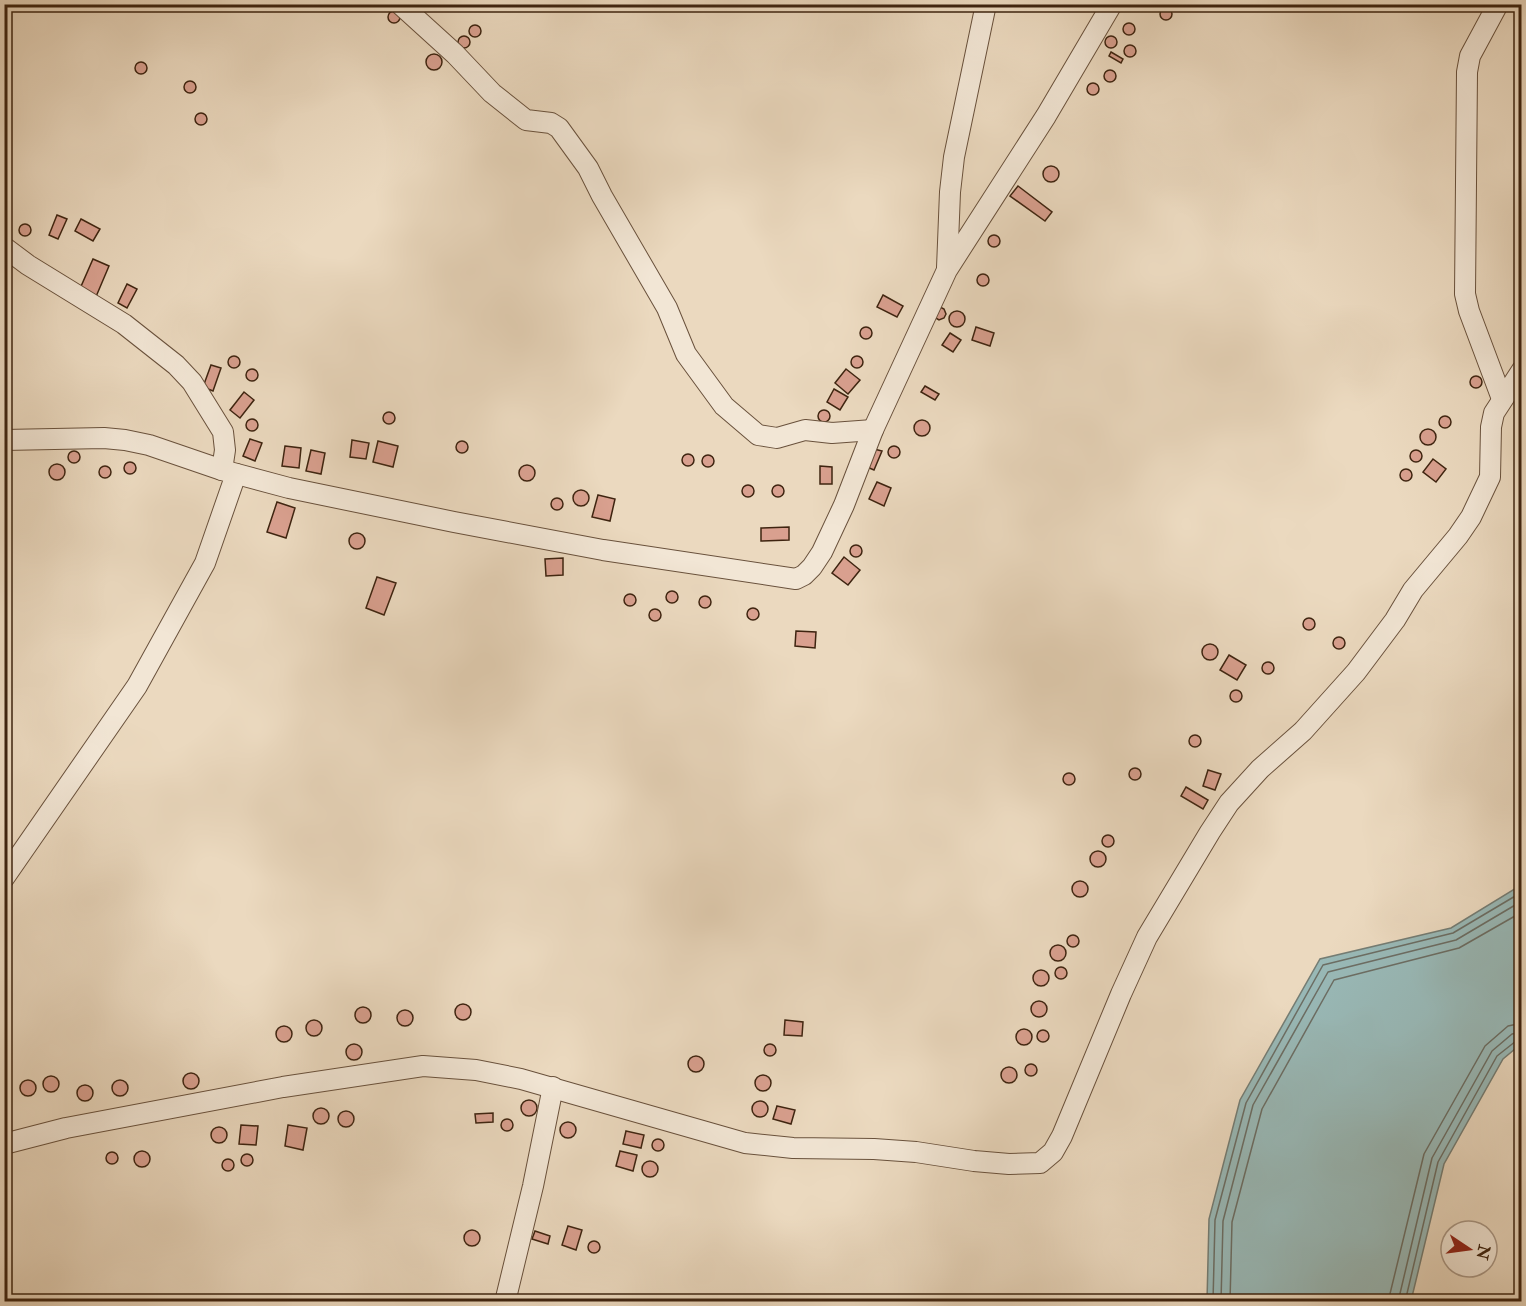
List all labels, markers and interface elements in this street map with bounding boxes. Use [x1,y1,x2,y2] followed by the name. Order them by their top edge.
[1439,1219,1499,1279] north arrow
[1471,1242,1494,1262] text: N

